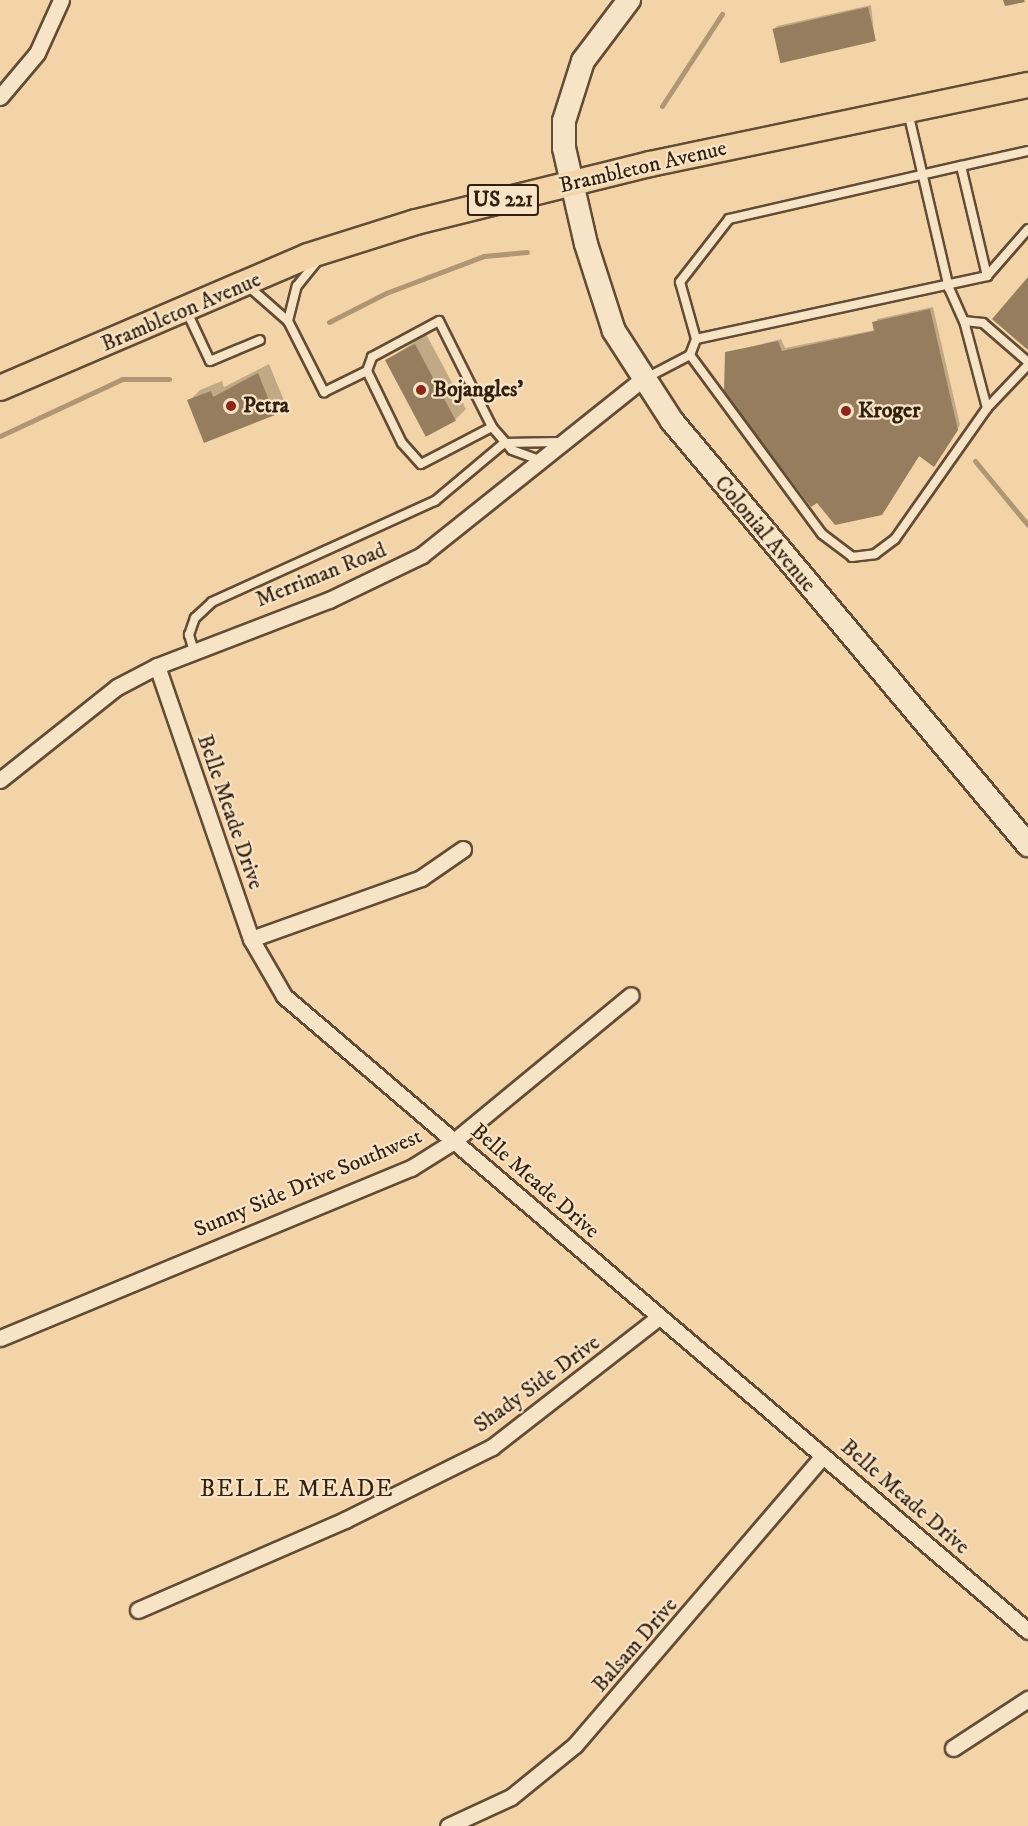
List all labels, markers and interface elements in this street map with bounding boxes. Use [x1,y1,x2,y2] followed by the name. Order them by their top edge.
[557,135,729,199] street label: Brambleton Avenue
[466,182,540,218] road number: US 221
[97,266,265,358] street label: Brambleton Avenue
[433,377,523,403] place label: Bojangles'
[414,383,428,397] marker: Bojangles'
[243,393,289,419] place label: Petra
[858,398,920,424] place label: Kroger
[224,399,238,413] marker: Petra
[839,404,853,418] marker: Kroger
[709,470,821,598] street label: Colonial Avenue
[252,537,390,613] street label: Merriman Road
[191,731,269,893] street label: Belle Meade Drive
[465,1118,605,1244] street label: Belle Meade Drive
[190,1123,426,1243] street label: Sunny Side Drive Southwest
[469,1329,605,1439] street label: Shady Side Drive
[835,1434,975,1560] street label: Belle Meade Drive
[200,1476,394,1504] district label: BELLE MEADE
[587,1592,683,1698] street label: Balsam Drive

